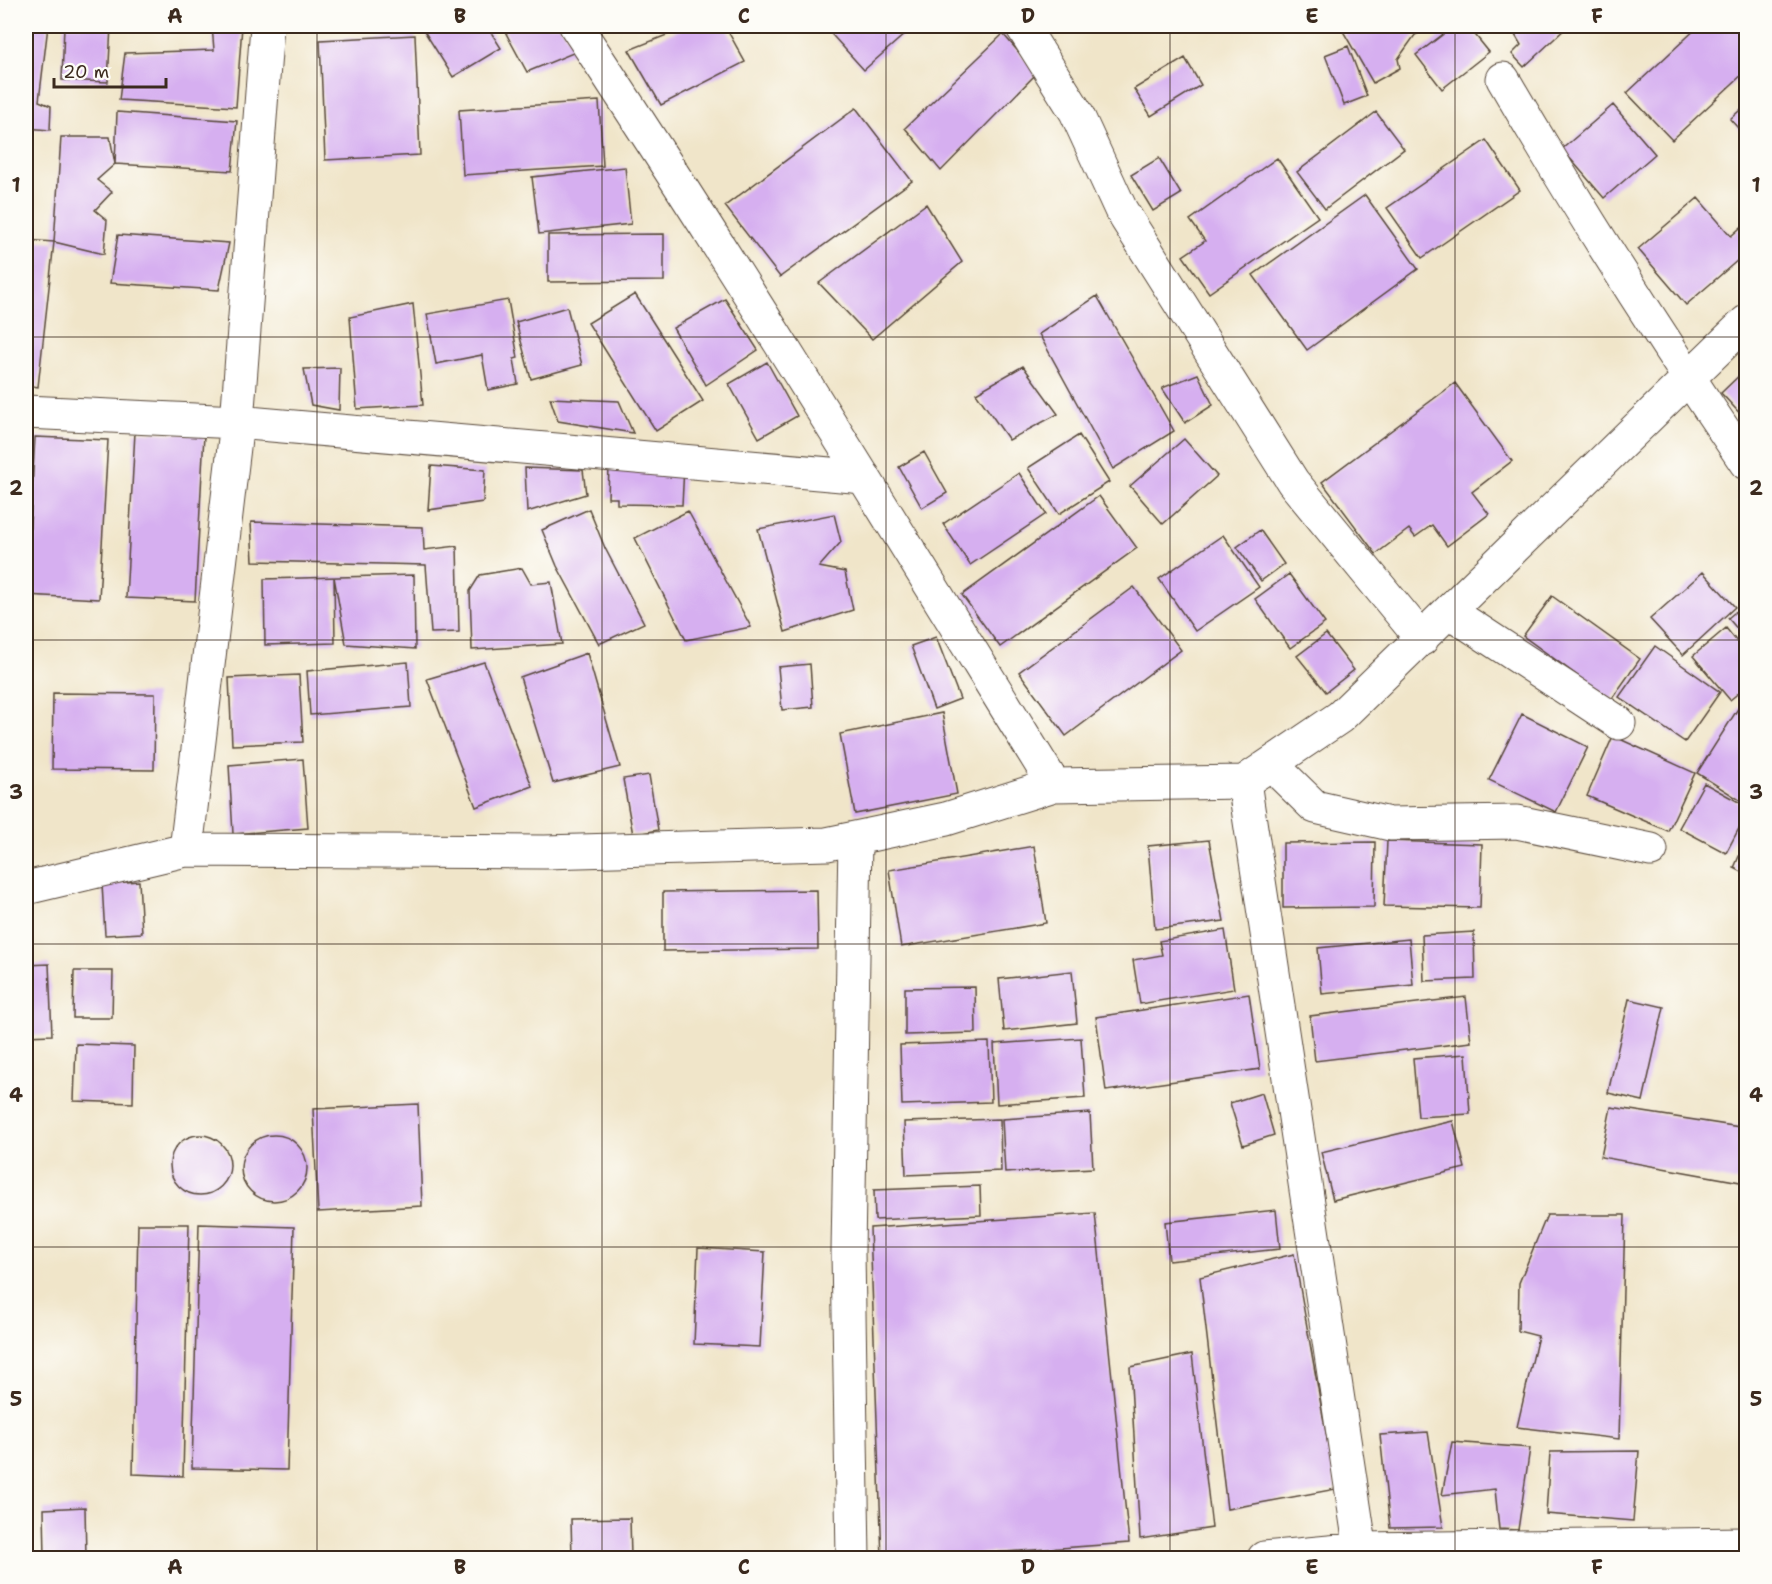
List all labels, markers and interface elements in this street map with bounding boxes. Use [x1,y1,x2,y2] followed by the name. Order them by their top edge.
[167,3,183,29] text: A
[454,3,466,29] text: B
[738,3,750,29] text: C
[1021,3,1035,29] text: D
[1305,3,1319,29] text: E
[1591,3,1603,29] text: F
[54,51,166,89] scale bar
[63,60,109,84] text: 20 m
[11,172,21,198] text: 1
[1751,172,1761,198] text: 1
[9,475,23,501] text: 2
[1749,475,1763,501] text: 2
[9,779,23,805] text: 3
[1749,779,1763,805] text: 3
[9,1082,23,1108] text: 4
[1749,1082,1763,1108] text: 4
[10,1386,22,1412] text: 5
[1750,1386,1762,1412] text: 5
[167,1554,183,1580] text: A
[454,1554,466,1580] text: B
[738,1554,750,1580] text: C
[1021,1554,1035,1580] text: D
[1305,1554,1319,1580] text: E
[1591,1554,1603,1580] text: F

